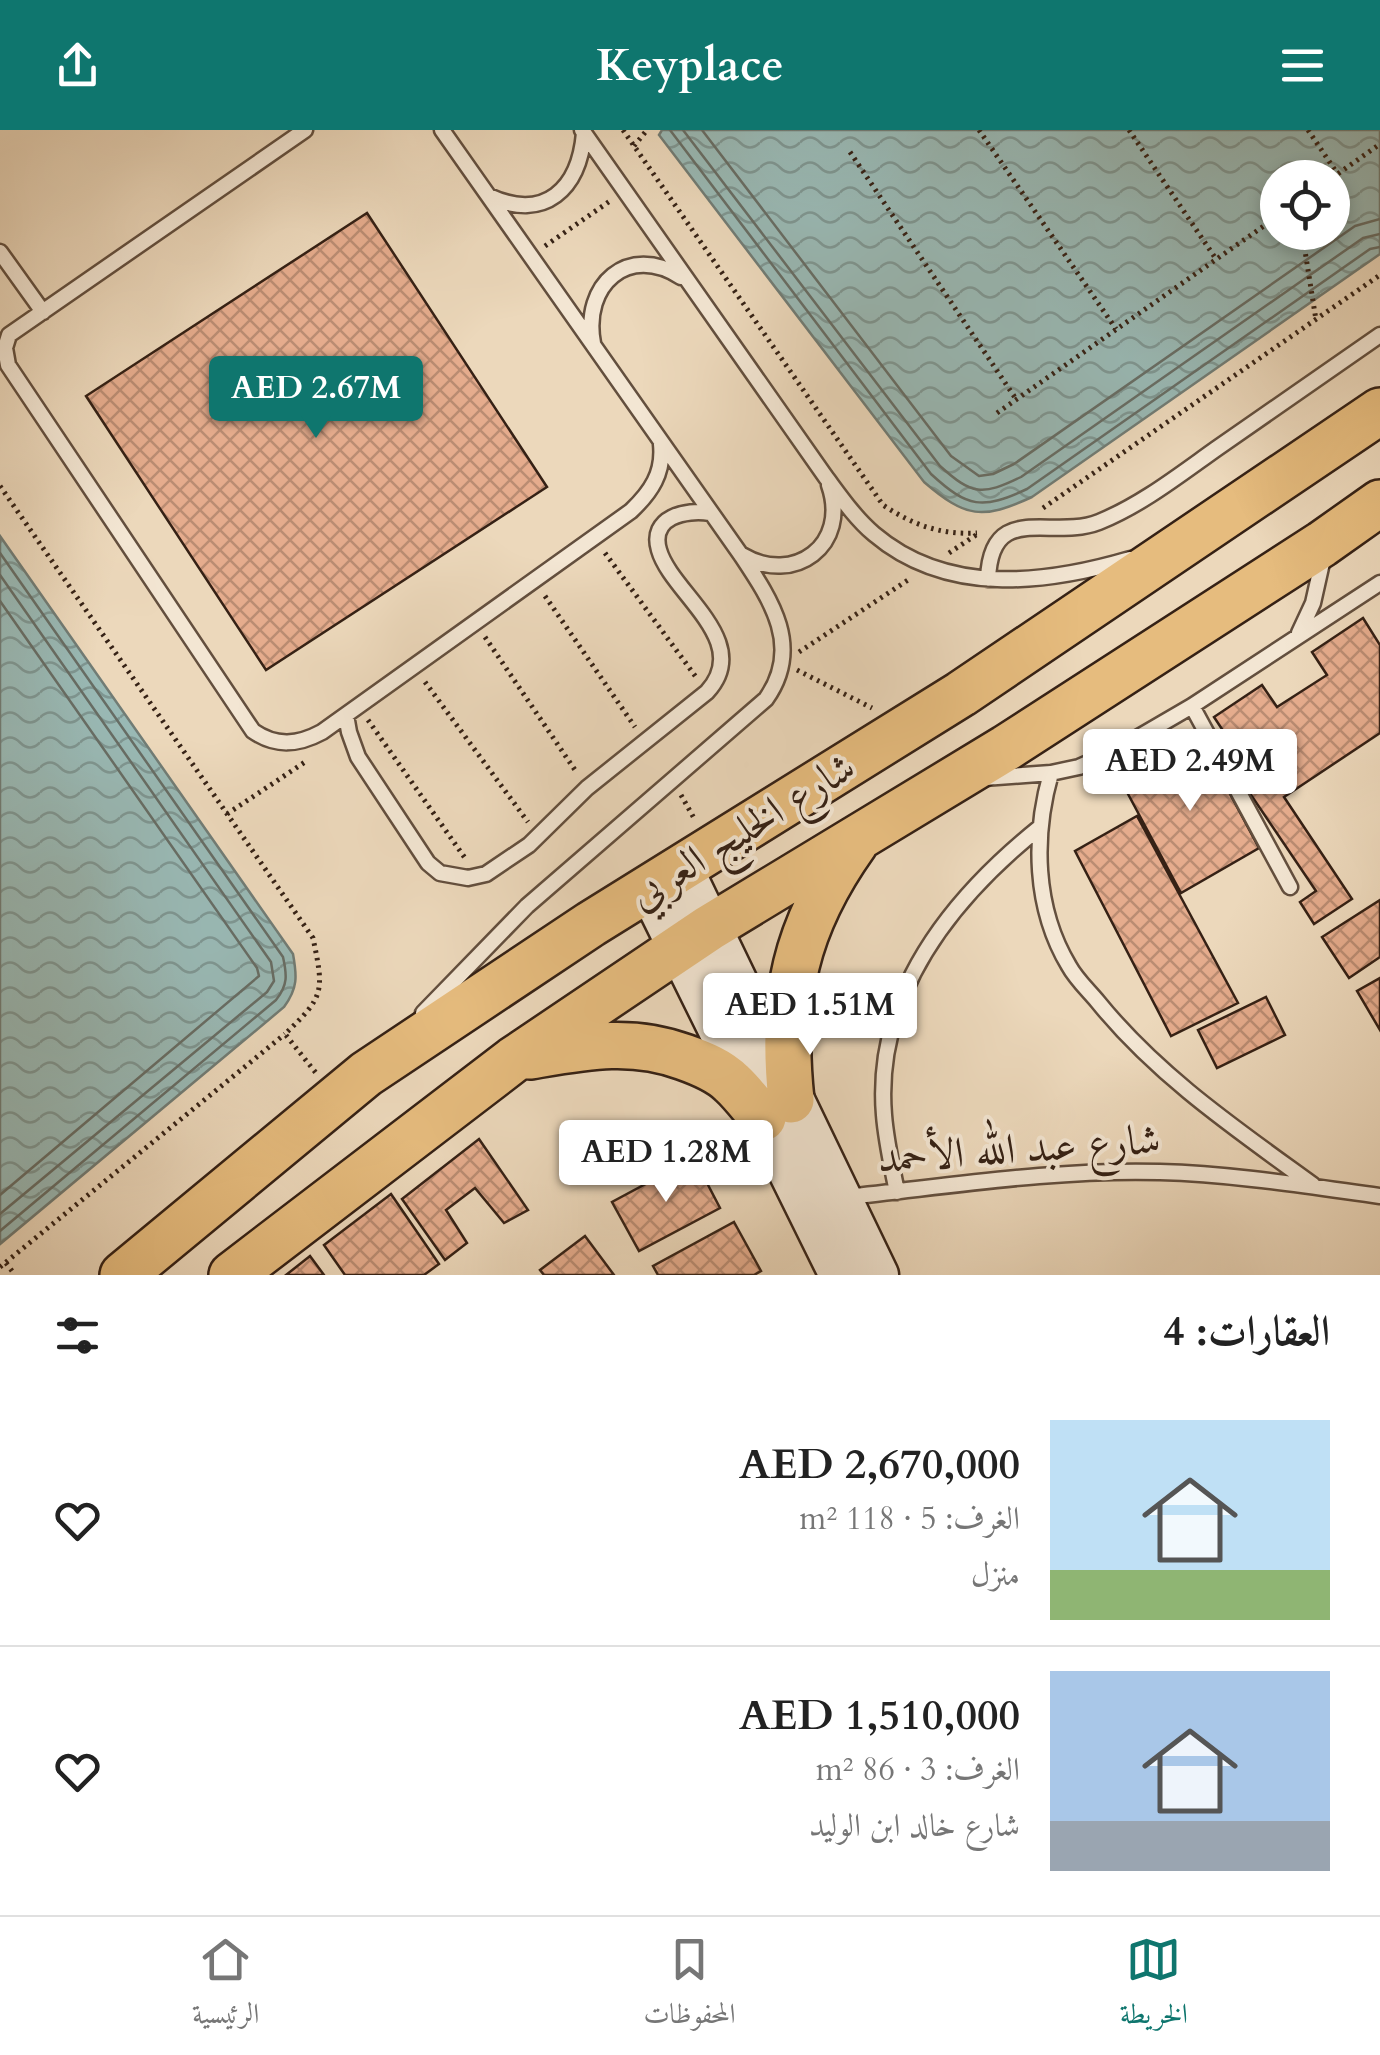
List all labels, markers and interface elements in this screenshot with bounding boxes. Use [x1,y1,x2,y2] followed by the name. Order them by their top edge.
[596,35,784,96] text: Keyplace
[50,38,105,93] icon: share
[1275,38,1330,93] icon: menu
[1260,160,1350,250] map controls
[1260,160,1350,250] button: locate
[202,356,430,441] pin: AED 2.67M
[231,366,401,410] text: AED 2.67M
[1076,729,1304,814] pin: AED 2.49M
[618,739,870,930] street label: شارع الخليج العربي
[1105,739,1275,783] text: AED 2.49M
[696,973,924,1058] pin: AED 1.51M
[725,983,895,1027] text: AED 1.51M
[875,1106,1163,1193] street label: شارع عبد الله الأحمد
[552,1120,780,1205] pin: AED 1.28M
[581,1130,751,1174] text: AED 1.28M
[1163,1303,1330,1360] text: العقارات: 4
[50,1308,105,1363] icon: filters
[739,1436,1020,1493] text: AED 2,670,000
[1130,1460,1250,1580] icon: home
[50,1493,105,1548] icon: heart
[799,1497,1020,1541] text: الغرف: 5 · 118 m²
[971,1553,1020,1597] text: منزل
[739,1687,1020,1744] text: AED 1,510,000
[1130,1711,1250,1831] icon: home
[50,1744,105,1799] icon: heart
[816,1748,1020,1792] text: الغرف: 3 · 86 m²
[809,1804,1020,1848] text: شارع خالد ابن الوليد
[192,1932,259,2041] tab: الرئيسية
[643,1932,736,2041] tab: المحفوظات
[1120,1932,1188,2041] tab: الخريطة

